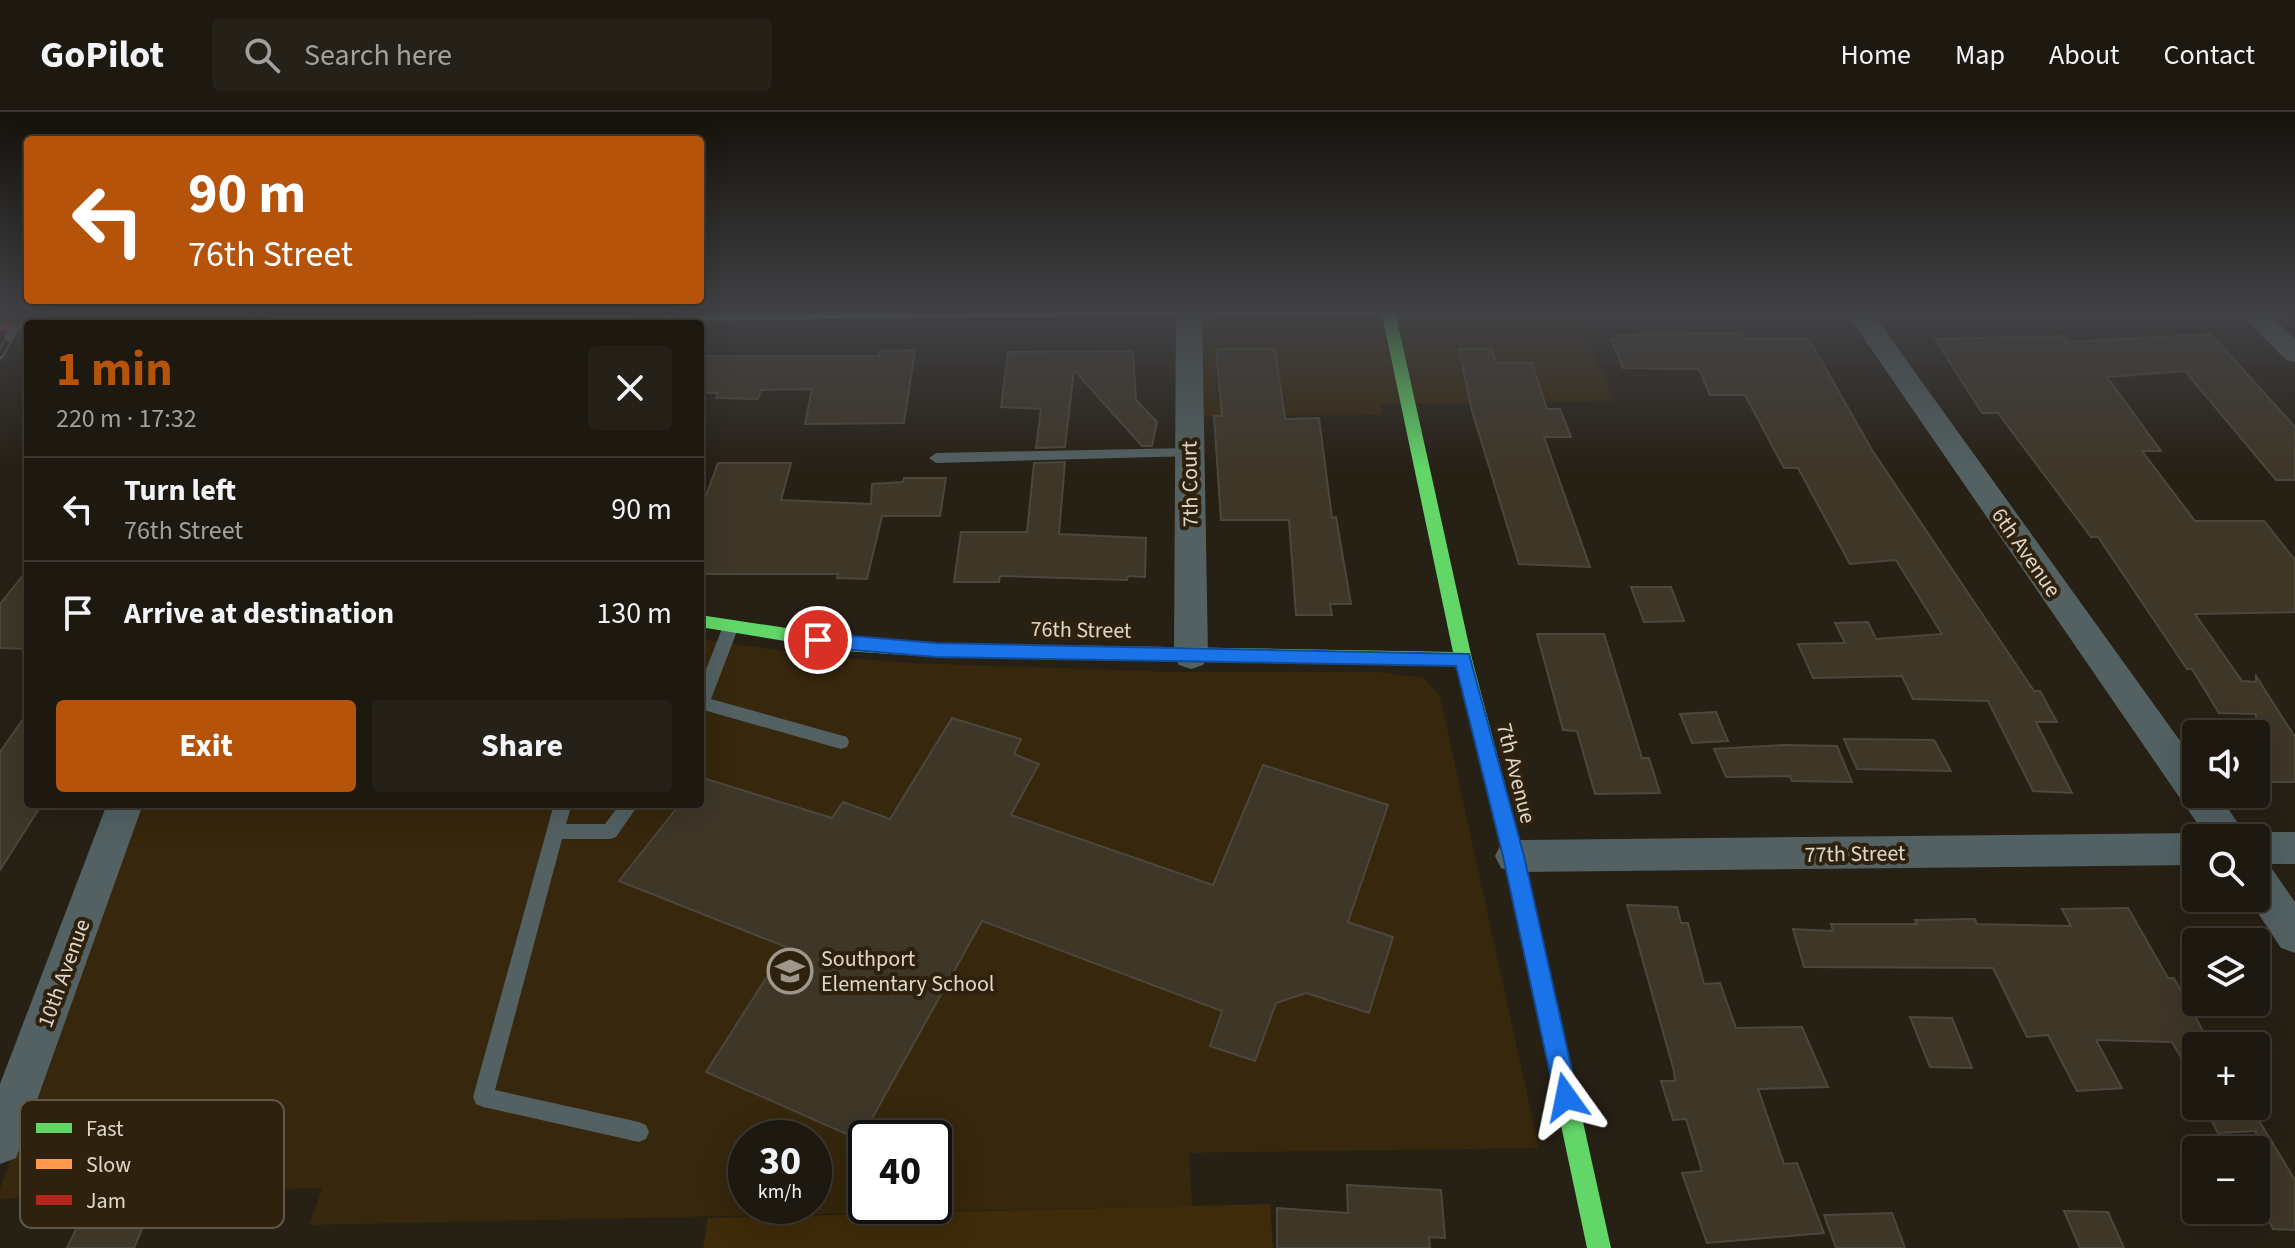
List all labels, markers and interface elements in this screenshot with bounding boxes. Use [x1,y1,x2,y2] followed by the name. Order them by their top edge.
[212,19,772,91] search box
[40,28,164,82] text: GoPilot
[240,33,284,77] icon: search
[304,34,452,77] text: Search here
[1840,35,1911,75] text: Home
[1955,35,2005,75] text: Map
[2049,35,2120,75] text: About
[2164,35,2255,75] text: Contact
[188,155,306,234] text: 90 m
[56,168,160,272] icon: left
[188,229,353,280] text: 76th Street
[56,336,173,404] text: 1 min
[588,346,672,430] button: close
[56,400,197,437] text: 220 m · 17:32
[1173,440,1207,527] street label: 7th Court
[124,469,236,512] text: Turn left
[56,487,100,531] icon: left
[611,488,672,531] text: 90 m
[1984,501,2069,604] street label: 6th Avenue
[124,512,243,549] text: 76th Street
[56,591,100,635] icon: arrive
[124,592,394,635] text: Arrive at destination
[596,592,672,635] text: 130 m
[784,606,852,674] pin
[1030,613,1132,647] street label: 76th Street
[796,618,840,662] icon: arrive
[56,700,356,792] button: Exit
[372,700,672,792] button: Share
[1488,720,1544,827] street label: 7th Avenue
[2182,720,2270,1224] map controls
[2182,720,2270,808] button: sound
[2182,824,2270,912] button: search
[1804,837,1906,871] street label: 77th Street
[29,914,98,1032] street label: 10th Avenue
[2182,928,2270,1016] button: layers
[821,943,994,1000] place label: Southport Elementary School
[766,947,814,995] school or university icon: Southport Elementary School
[2182,1032,2270,1120] button: +
[1524,1055,1608,1139] position arrow
[20,1100,284,1228] legend
[86,1113,124,1145] text: Fast
[848,1120,952,1224] speed limit sign: 40
[759,1133,801,1190] text: 30
[2182,1136,2270,1224] button: −
[86,1149,131,1181] text: Slow
[758,1178,802,1206] text: km/h
[86,1185,126,1217] text: Jam

